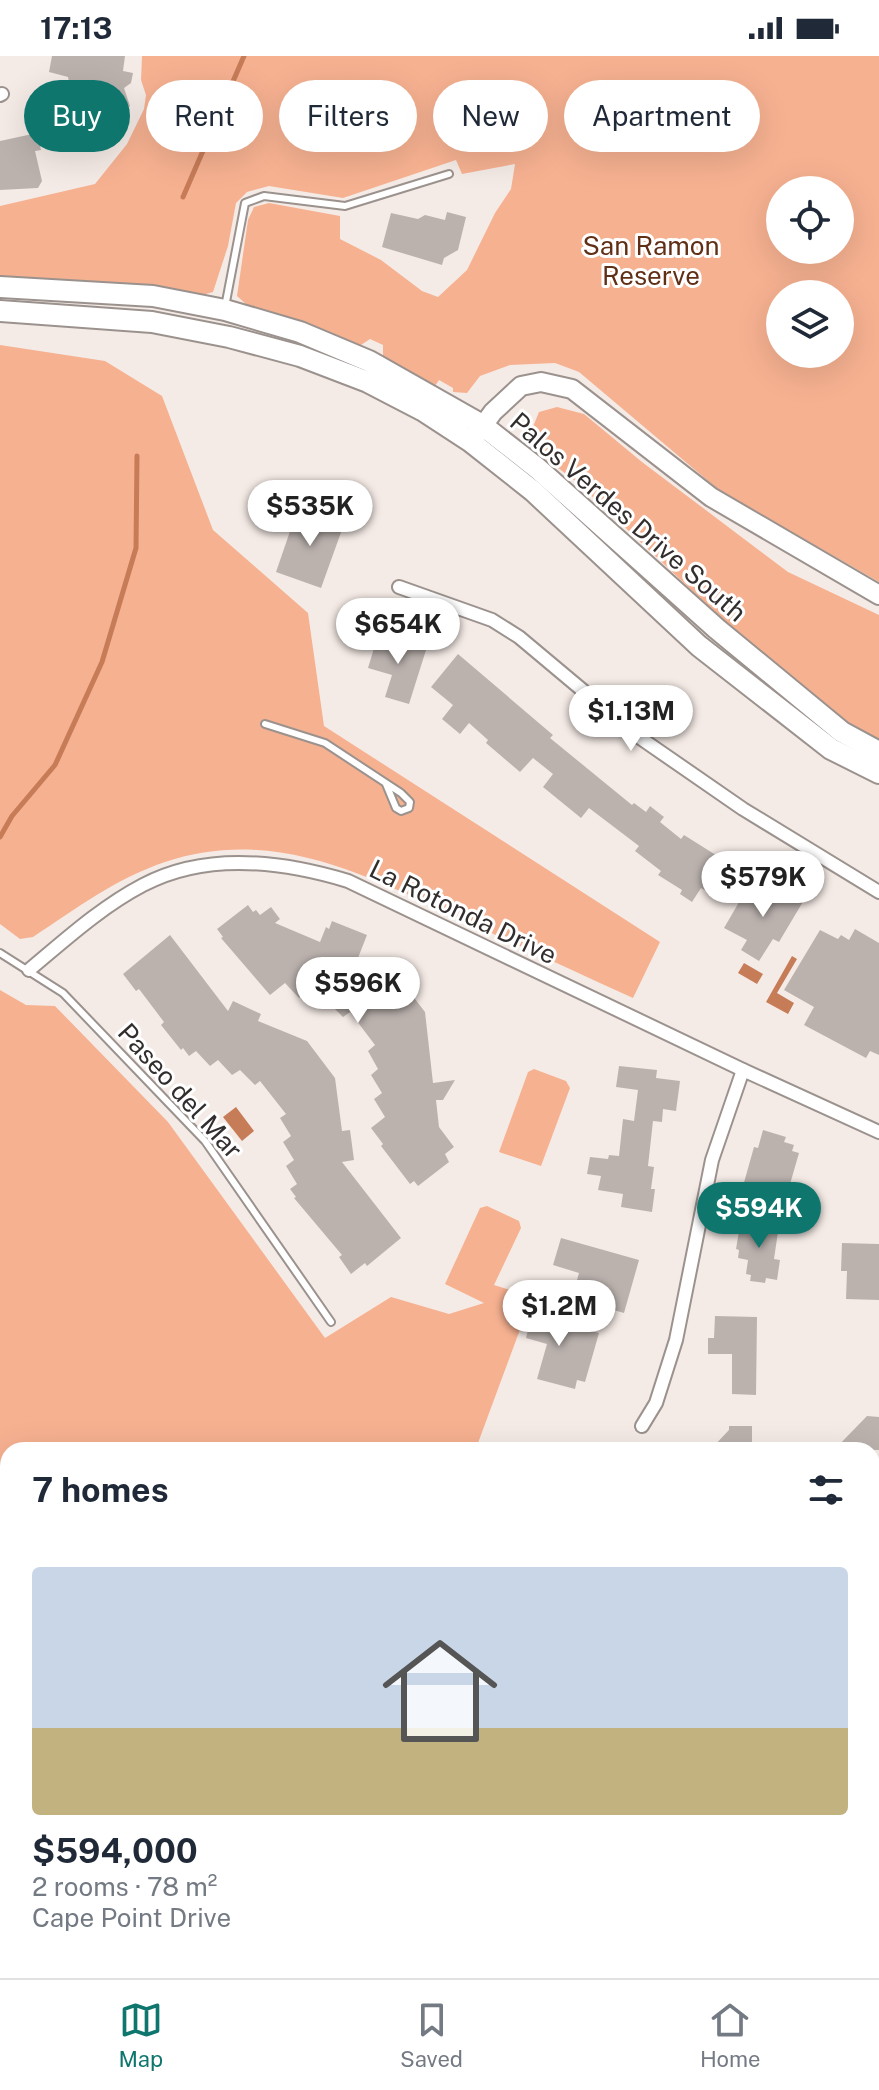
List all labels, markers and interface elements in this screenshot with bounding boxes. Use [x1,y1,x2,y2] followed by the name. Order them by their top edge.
[40,10,113,46] text: 17:13
[24,80,130,152] chip: Buy
[146,80,263,152] chip: Rent
[279,80,417,152] chip: Filters
[433,80,548,152] chip: New
[564,80,760,152] chip: Apartment
[766,176,854,368] map controls
[766,176,854,264] button: locate
[583,230,719,291] park label: San Ramon Reserve
[766,280,854,368] button: layers
[504,406,753,628] street label: Palos Verdes Drive South
[254,480,366,548] pin: $535K
[266,490,354,521] text: $535K
[342,598,454,666] pin: $654K
[354,608,442,639] text: $654K
[566,685,696,753] pin: $1.13M
[587,695,675,726] text: $1.13M
[707,851,819,919] pin: $579K
[365,853,562,970] street label: La Rotonda Drive
[719,861,807,892] text: $579K
[302,957,414,1025] pin: $596K
[314,967,402,998] text: $596K
[112,1017,249,1165] street label: Paseo del Mar
[703,1182,815,1250] pin: $594K
[715,1192,803,1223] text: $594K
[503,1280,615,1348] pin: $1.2M
[521,1290,597,1321] text: $1.2M
[804,1468,848,1512] icon: filters
[32,1470,169,1510] text: 7 homes
[368,1619,512,1763] icon: home
[32,1831,198,1871] text: $594,000
[32,1871,217,1902] text: 2 rooms · 78 m²
[32,1902,231,1933] text: Cape Point Drive
[118,1998,163,2072] tab: Map
[400,1998,463,2072] tab: Saved
[700,1998,761,2072] tab: Home

